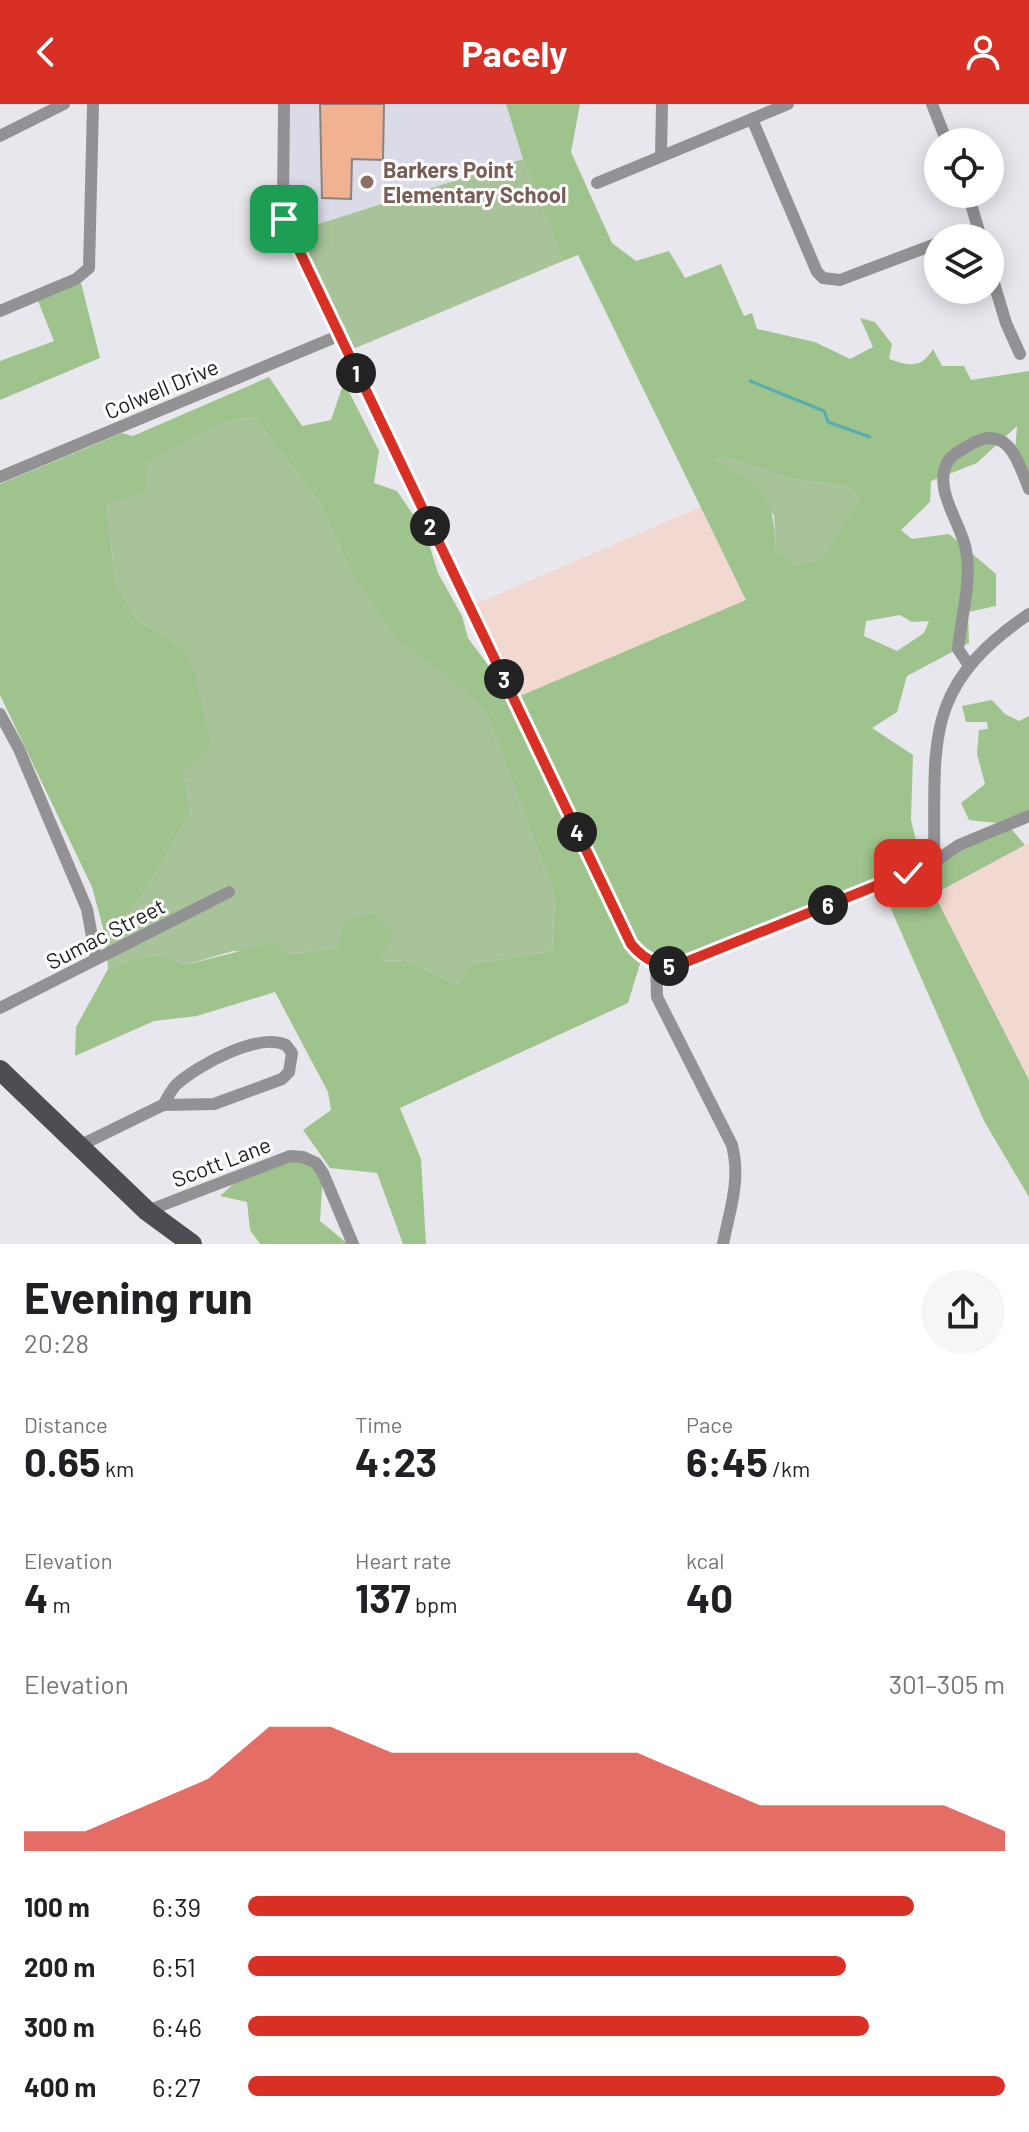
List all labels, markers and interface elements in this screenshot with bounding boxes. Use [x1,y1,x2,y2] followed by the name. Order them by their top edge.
[24,30,68,74] icon: back
[961,30,1005,74] icon: person
[462,31,567,74] text: Pacely
[924,128,1004,304] map controls
[924,128,1004,208] button: locate
[383,156,566,207] place label: Barkers Point Elementary School
[358,173,376,191] marker: Barkers Point Elementary School
[250,185,318,253] pin
[262,197,306,241] icon: arrive
[924,224,1004,304] button: layers
[100,352,222,424] street label: Colwell Drive
[336,353,376,393] pin: 1
[352,360,360,386] text: 1
[410,506,450,546] pin: 2
[424,513,436,539] text: 2
[484,659,524,699] pin: 3
[498,666,510,692] text: 3
[557,812,597,852] pin: 4
[570,819,584,845] text: 4
[874,839,942,907] pin
[886,851,930,895] icon: check
[808,885,848,925] pin: 6
[41,892,169,974] street label: Sumac Street
[822,892,834,918] text: 6
[649,946,689,986] pin: 5
[663,953,675,979] text: 5
[168,1130,274,1192] street label: Scott Lane
[24,1270,253,1323] text: Evening run
[921,1270,1005,1354] button: share
[24,1327,89,1358] text: 20:28
[24,1411,108,1437] text: Distance
[355,1411,403,1437] text: Time
[686,1411,733,1437] text: Pace
[24,1437,101,1485] text: 0.65
[355,1437,437,1485] text: 4:23
[686,1437,768,1485] text: 6:45
[101,1455,134,1481] text: km
[768,1455,810,1481] text: /km
[24,1547,113,1573] text: Elevation
[355,1547,452,1573] text: Heart rate
[686,1547,724,1573] text: kcal
[24,1573,48,1621] text: 4
[355,1573,411,1621] text: 137
[686,1573,733,1621] text: 40
[48,1591,71,1617] text: m
[411,1591,457,1617] text: bpm
[24,1668,129,1699] text: Elevation
[889,1668,1005,1699] text: 301–305 m
[24,1891,90,1922] text: 100 m
[152,1891,201,1922] text: 6:39
[24,1951,95,1982] text: 200 m
[152,1951,196,1982] text: 6:51
[24,2011,95,2042] text: 300 m
[152,2011,202,2042] text: 6:46
[24,2071,96,2102] text: 400 m
[152,2071,200,2102] text: 6:27

